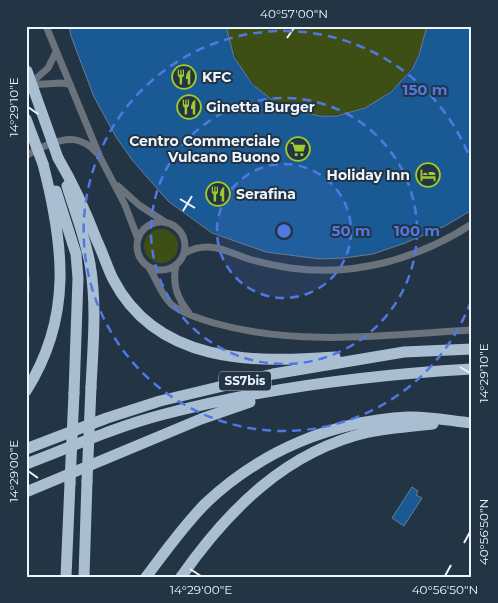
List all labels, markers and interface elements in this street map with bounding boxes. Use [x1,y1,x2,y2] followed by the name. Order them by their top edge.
[260,6,328,21] text: 40°57'00"N
[171,64,197,90] restaurant icon: KFC
[202,68,231,86] place label: KFC
[6,77,21,137] text: 14°29'10"E
[403,80,447,99] text: 150 m
[176,94,202,120] restaurant icon: Ginetta Burger
[206,98,315,116] place label: Ginetta Burger
[129,132,280,166] place label: Centro Commerciale Vulcano Buono
[285,136,311,162] supermarket icon: Centro Commerciale Vulcano Buono
[415,162,441,188] hotel icon: Holiday Inn
[327,166,410,184] place label: Holiday Inn
[205,181,231,207] restaurant icon: Serafina
[236,185,296,203] place label: Serafina
[331,221,371,240] text: 50 m
[394,221,440,240] text: 100 m
[275,222,293,240] centre of rings
[476,343,491,403] text: 14°29'10"E
[219,372,271,391] road number: SS7bis
[6,440,21,502] text: 14°29'00"E
[476,499,491,565] text: 40°56'50"N
[170,582,232,597] text: 14°29'00"E
[412,582,478,597] text: 40°56'50"N

